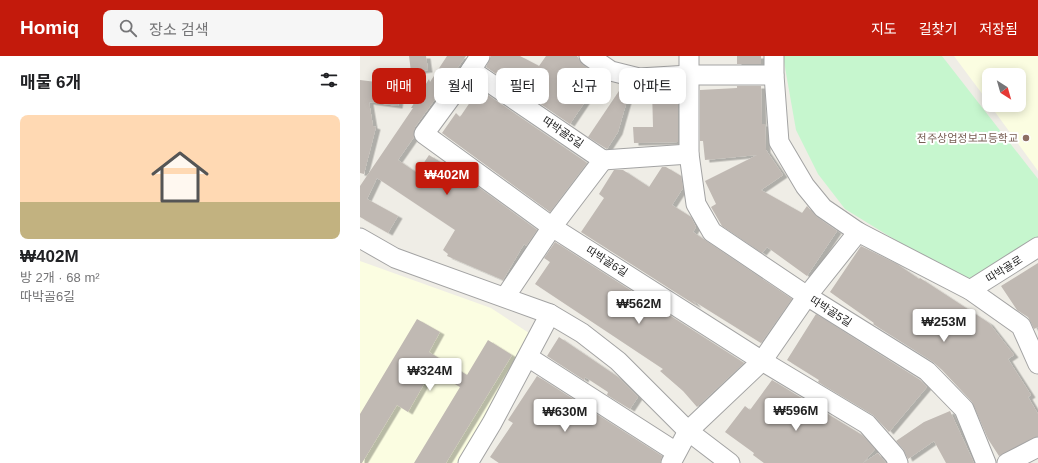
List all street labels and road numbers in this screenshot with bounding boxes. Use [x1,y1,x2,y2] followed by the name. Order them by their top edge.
[540,114,586,150] street label: 따박골5길
[584,244,630,278] street label: 따박골6길
[984,253,1024,285] street label: 따박골로
[808,294,854,328] street label: 따박골5길

